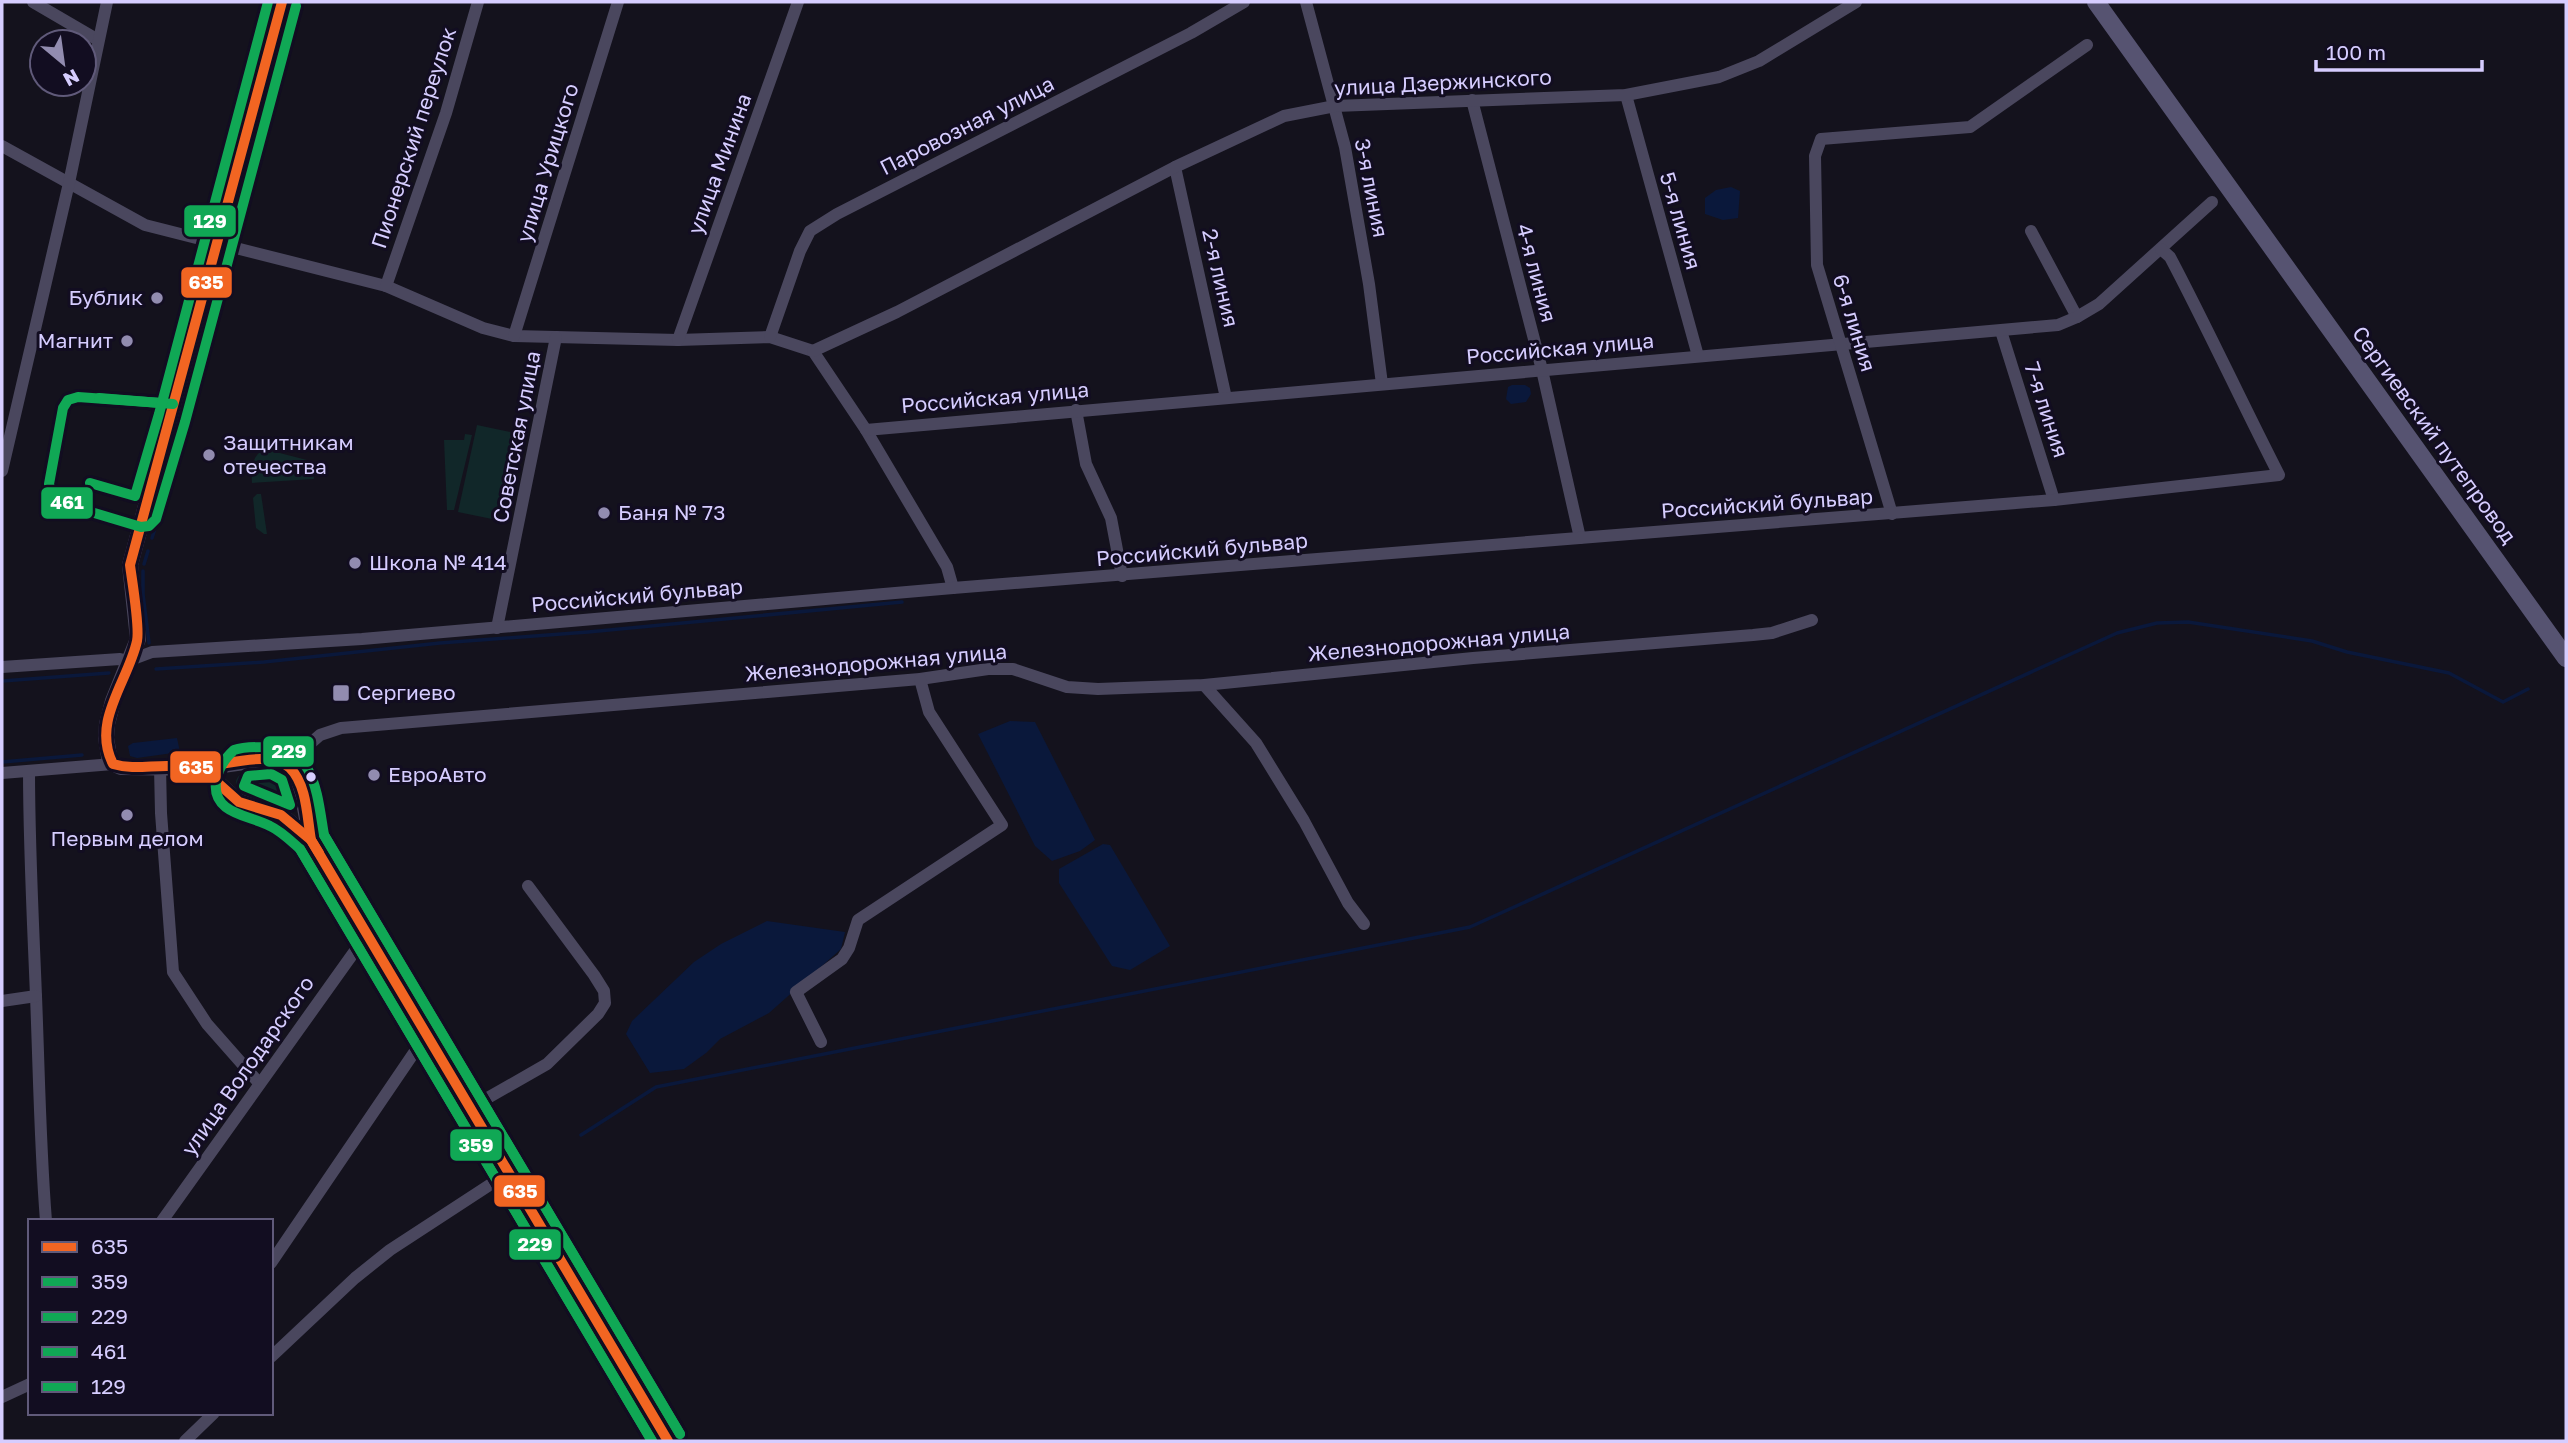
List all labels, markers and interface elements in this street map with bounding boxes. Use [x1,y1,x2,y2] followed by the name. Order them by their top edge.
[365,24,461,252] street label: Пионерский переулок
[28,28,98,98] north arrow
[2316,28,2482,72] scale bar
[2326,39,2386,65] text: 100 m
[1334,63,1552,101] street label: улица Дзержинского
[60,65,83,92] text: N
[875,70,1058,180] street label: Паровозная улица
[510,80,584,245] street label: улица Урицкого
[682,90,757,238] street label: улица Минина
[1350,136,1394,239] street label: 3-я линия
[1655,169,1707,272] street label: 5-я линия
[183,204,237,238] line badge: 129
[193,209,227,232] text: 129
[1511,221,1563,325] street label: 4-я линия
[1197,226,1245,329] street label: 2-я линия
[180,266,233,299] line badge: 635
[188,270,224,293] text: 635
[1828,271,1882,375] street label: 6-я линия
[68,284,143,310] place label: Бублик
[149,290,165,306] marker: Бублик
[2347,321,2523,548] street label: Сергиевский путепровод
[38,327,113,353] place label: Магнит
[1465,327,1655,369] street label: Российская улица
[119,333,135,349] marker: Магнит
[487,349,545,525] street label: Советская улица
[2019,359,2075,461] street label: 7-я линия
[900,376,1090,418] street label: Российская улица
[223,429,354,479] place label: Защитникам отечества
[201,447,217,463] marker: Защитникам отечества
[1660,483,1874,523] street label: Российский бульвар
[40,486,94,520] line badge: 461
[50,490,84,513] text: 461
[618,499,726,525] place label: Баня № 73
[596,505,612,521] marker: Баня № 73
[1095,527,1309,571] street label: Российский бульвар
[369,549,507,575] place label: Школа № 414
[347,555,363,571] marker: Школа № 414
[530,573,744,617] street label: Российский бульвар
[1307,618,1571,666] street label: Железнодорожная улица
[744,638,1008,686] street label: Железнодорожная улица
[357,679,456,705] place label: Сергиево
[331,683,351,703] marker: Сергиево
[262,735,315,768] line badge: 229
[271,739,307,762] text: 229
[169,750,222,784] line badge: 635
[178,755,214,778] text: 635
[388,761,487,787] place label: ЕвроАвто
[366,767,382,783] marker: ЕвроАвто
[304,770,318,784] unlabelled marker
[119,807,135,823] marker: Первым делом
[50,825,204,851] place label: Первым делом
[175,971,319,1160] street label: улица Володарского
[449,1128,503,1162] line badge: 359
[458,1133,494,1156] text: 359
[493,1174,546,1208] line badge: 635
[502,1179,538,1202] text: 635
[28,1219,273,1415] legend
[508,1228,562,1261] line badge: 229
[517,1232,553,1255] text: 229
[91,1233,128,1259] text: 635
[91,1268,128,1294] text: 359
[91,1303,128,1329] text: 229
[91,1338,127,1364] text: 461
[91,1373,126,1399] text: 129

